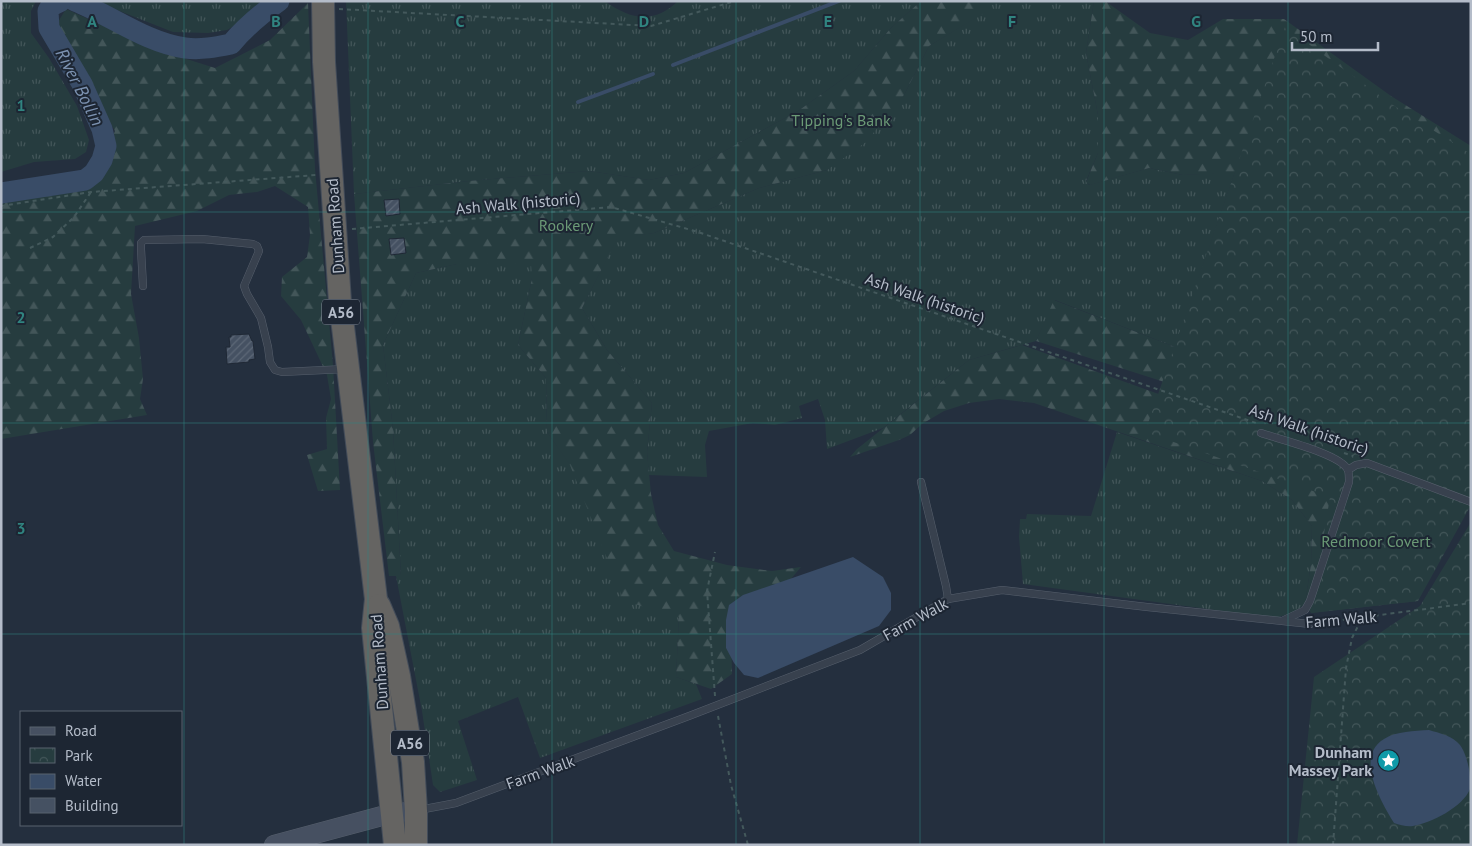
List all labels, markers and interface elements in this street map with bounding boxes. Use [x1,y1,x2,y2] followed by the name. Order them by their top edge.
[87,11,97,31] text: A
[271,11,281,31] text: B
[456,11,465,31] text: C
[639,11,649,31] text: D
[824,11,832,31] text: E
[1008,11,1016,31] text: F
[1191,11,1201,31] text: G
[1292,20,1378,52] scale bar
[1300,27,1333,46] text: 50 m
[51,44,109,130] water label: River Bollin
[16,95,26,115] text: 1
[791,110,891,130] park label: Tipping's Bank
[322,178,348,274] street label: Dunham Road
[455,188,581,218] street label: Ash Walk (historic)
[539,215,594,235] park label: Rookery
[863,268,987,328] street label: Ash Walk (historic)
[322,300,360,324] road number: A56
[16,307,26,327] text: 2
[1247,399,1371,459] street label: Ash Walk (historic)
[16,518,26,538] text: 3
[1321,531,1431,551] park label: Redmoor Covert
[879,593,951,645] street label: Farm Walk
[1305,606,1378,632] street label: Farm Walk
[366,614,392,710] street label: Dunham Road
[20,711,182,826] legend
[65,721,97,740] text: Road
[391,730,429,756] road number: A56
[1289,742,1372,780] place label: Dunham Massey Park
[65,746,93,765] text: Park
[1376,749,1400,773] place icon: Dunham Massey Park
[503,750,577,794] street label: Farm Walk
[65,771,102,790] text: Water
[65,796,119,815] text: Building

